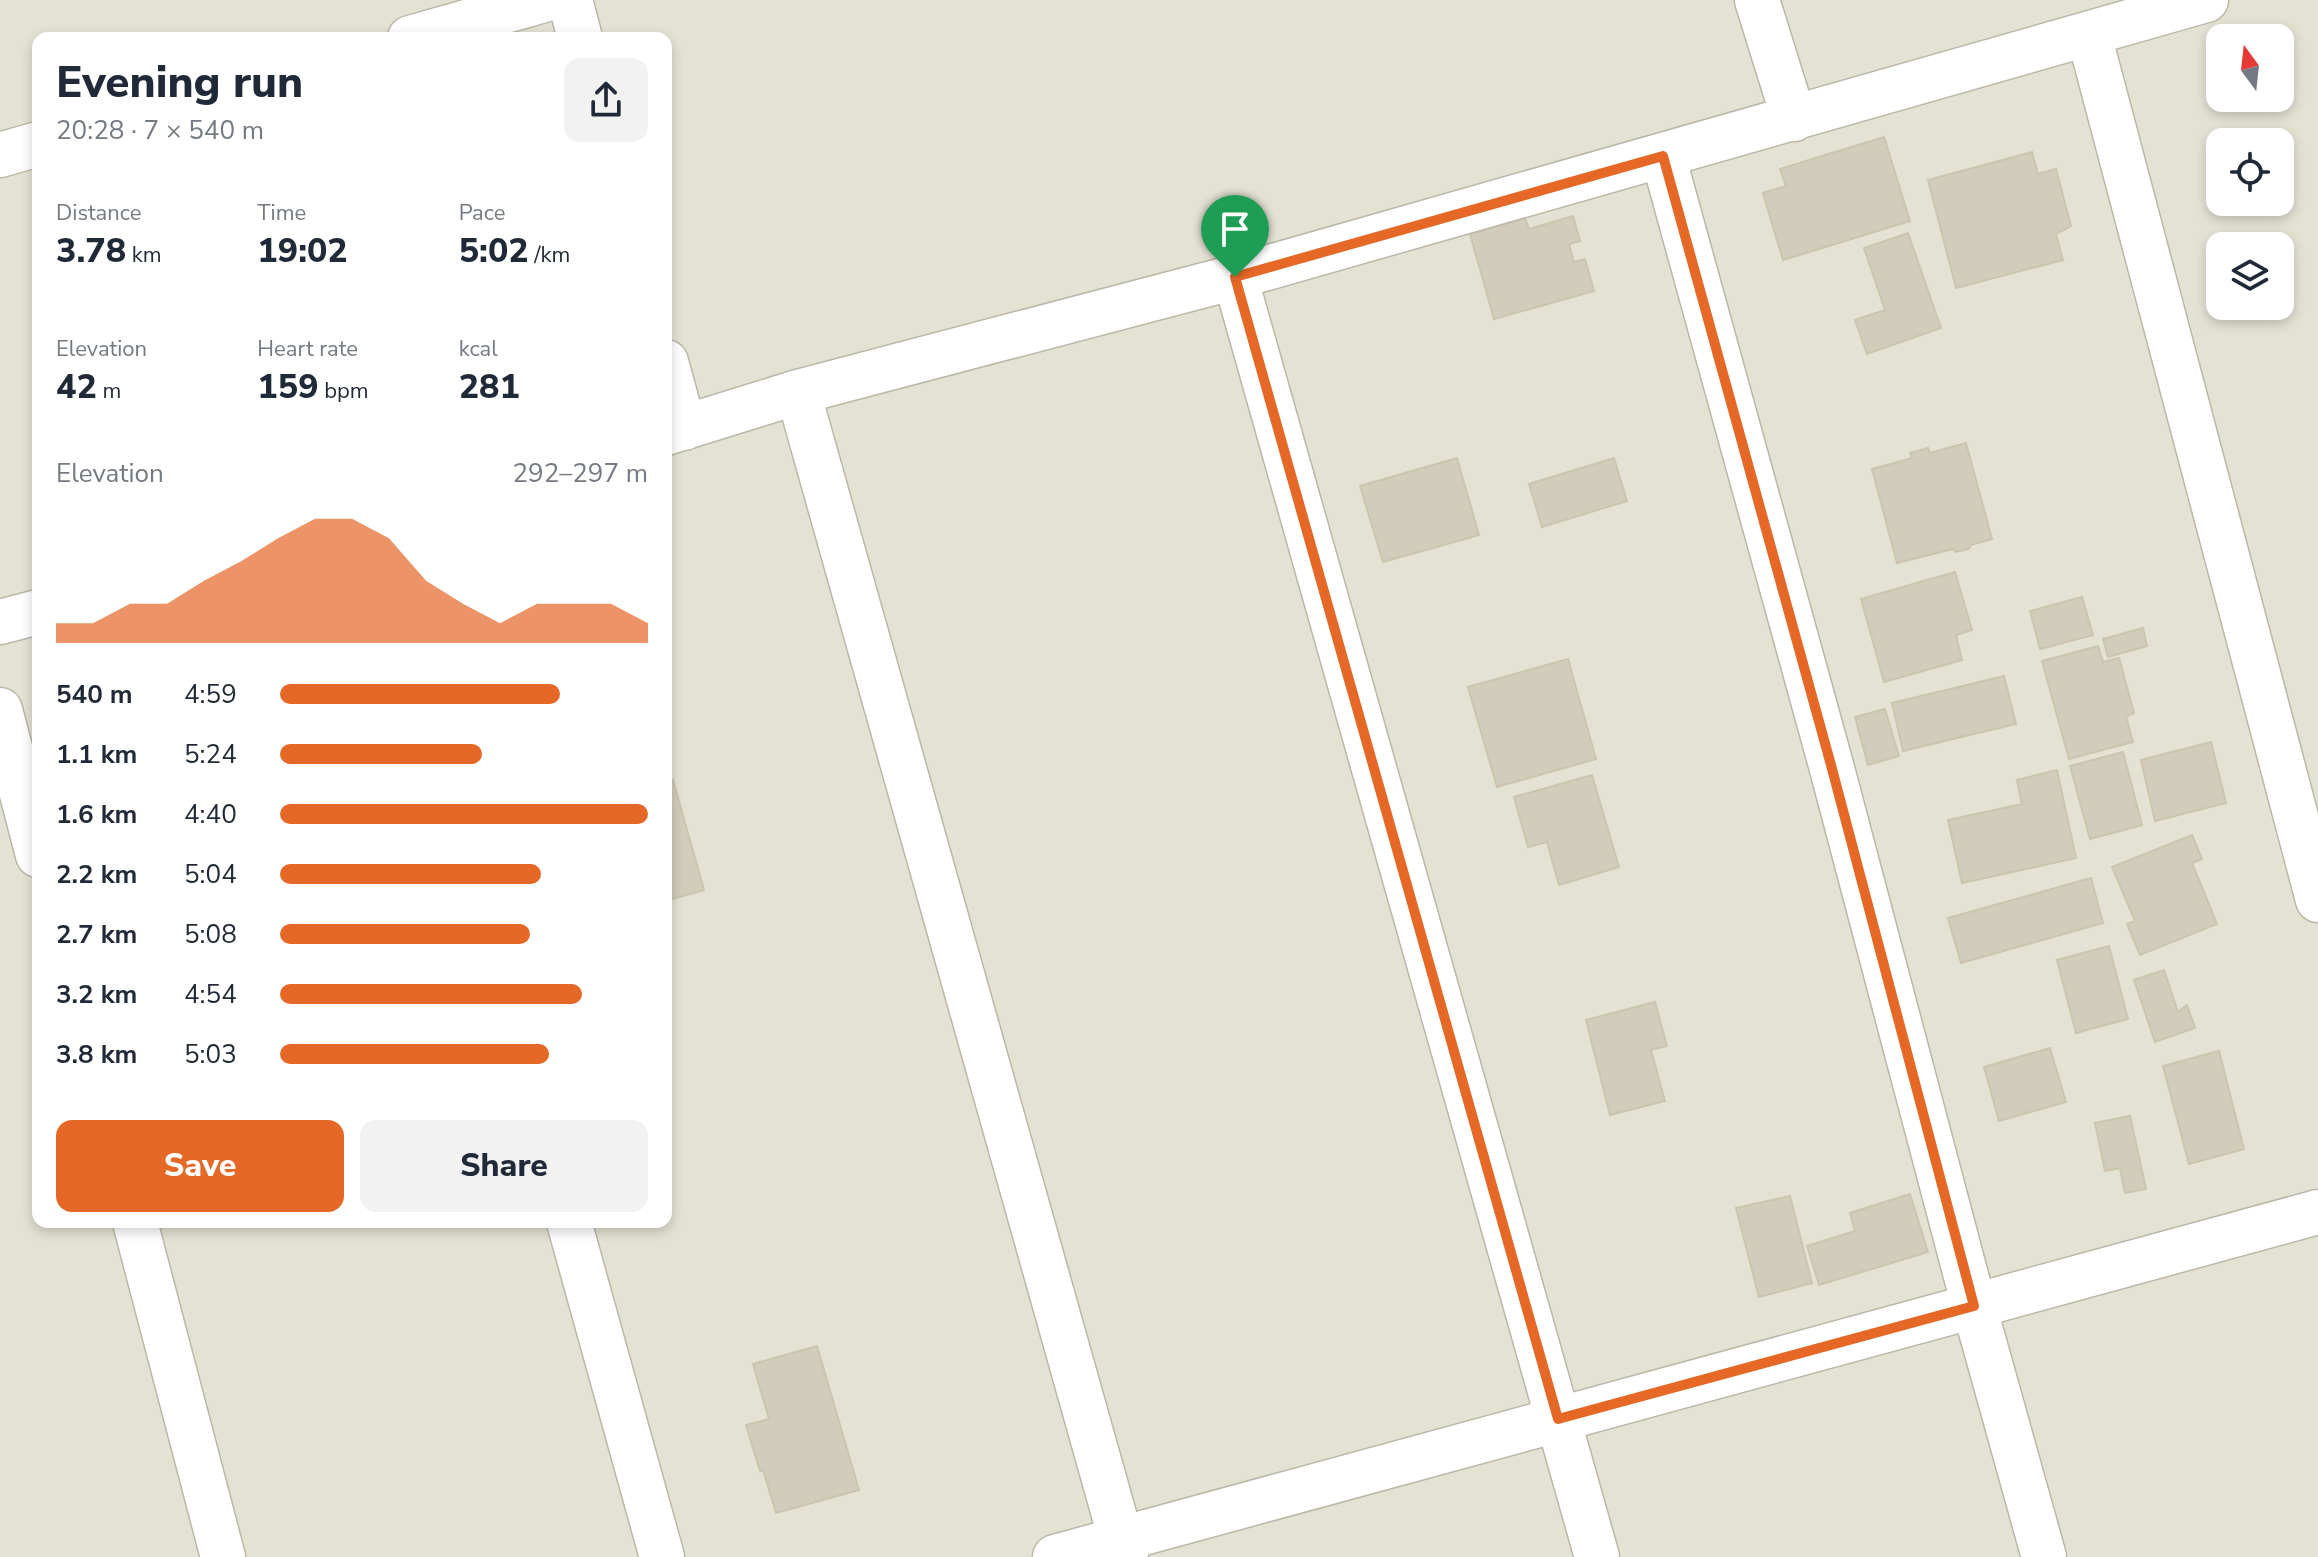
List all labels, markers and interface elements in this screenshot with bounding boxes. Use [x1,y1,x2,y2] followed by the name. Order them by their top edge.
[2206,24,2294,112] north arrow
[2206,24,2294,320] map controls
[56,53,303,113] text: Evening run
[564,58,648,142] button: share
[56,113,264,148] text: 20:28 · 7 × 540 m
[2206,128,2294,216] button: locate
[1201,195,1269,277] pin
[56,198,141,228] text: Distance
[257,198,306,228] text: Time
[459,198,505,228] text: Pace
[1213,207,1257,251] icon: arrive
[56,228,126,274] text: 3.78
[257,228,348,274] text: 19:02
[459,228,529,274] text: 5:02
[2206,232,2294,320] button: layers
[126,240,162,270] text: km
[529,240,570,270] text: /km
[56,334,147,364] text: Elevation
[257,334,358,364] text: Heart rate
[459,334,498,364] text: kcal
[56,364,97,410] text: 42
[257,364,319,410] text: 159
[459,364,520,410] text: 281
[97,376,121,406] text: m
[319,376,369,406] text: bpm
[56,456,164,491] text: Elevation
[512,456,648,491] text: 292–297 m
[56,677,133,712] text: 540 m
[184,677,237,712] text: 4:59
[56,737,137,772] text: 1.1 km
[184,737,237,772] text: 5:24
[56,797,137,832] text: 1.6 km
[184,797,237,832] text: 4:40
[56,857,137,892] text: 2.2 km
[184,857,237,892] text: 5:04
[56,917,137,952] text: 2.7 km
[184,917,237,952] text: 5:08
[56,977,137,1012] text: 3.2 km
[184,977,237,1012] text: 4:54
[56,1037,137,1072] text: 3.8 km
[184,1037,237,1072] text: 5:03
[56,1120,344,1212] button: Save
[360,1120,648,1212] button: Share

